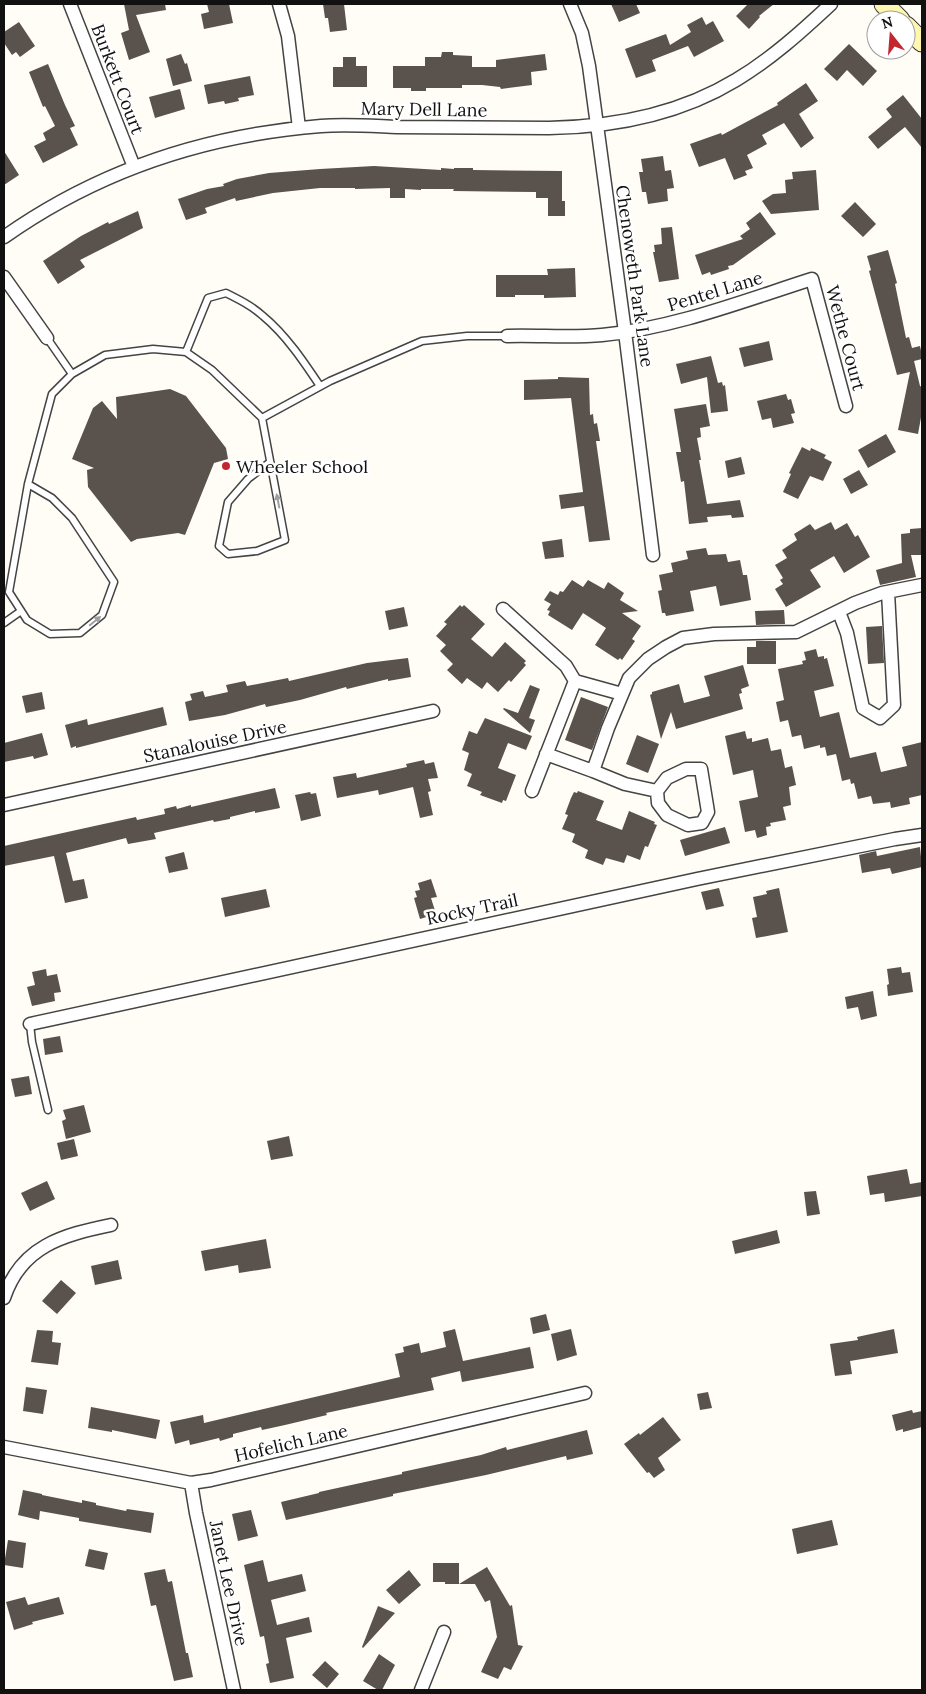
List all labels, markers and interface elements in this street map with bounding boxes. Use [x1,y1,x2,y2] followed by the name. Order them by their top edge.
[866,10,916,60] north arrow
[879,12,895,33] text: N
[86,21,150,137] street label: Burkett Court
[360,96,488,122] street label: Mary Dell Lane
[611,183,659,369] street label: Chenoweth Park Lane
[665,266,766,316] street label: Pentel Lane
[821,283,871,393] street label: Wethe Court
[236,455,368,478] place label: Wheeler School
[220,460,232,472] marker: Wheeler School
[273,493,281,509] one-way arrow
[88,615,101,626] one-way arrow
[141,715,289,767] street label: Stanalouise Drive
[424,888,520,930] street label: Rocky Trail
[232,1419,350,1467] street label: Hofelich Lane
[204,1517,254,1648] street label: Janet Lee Drive

